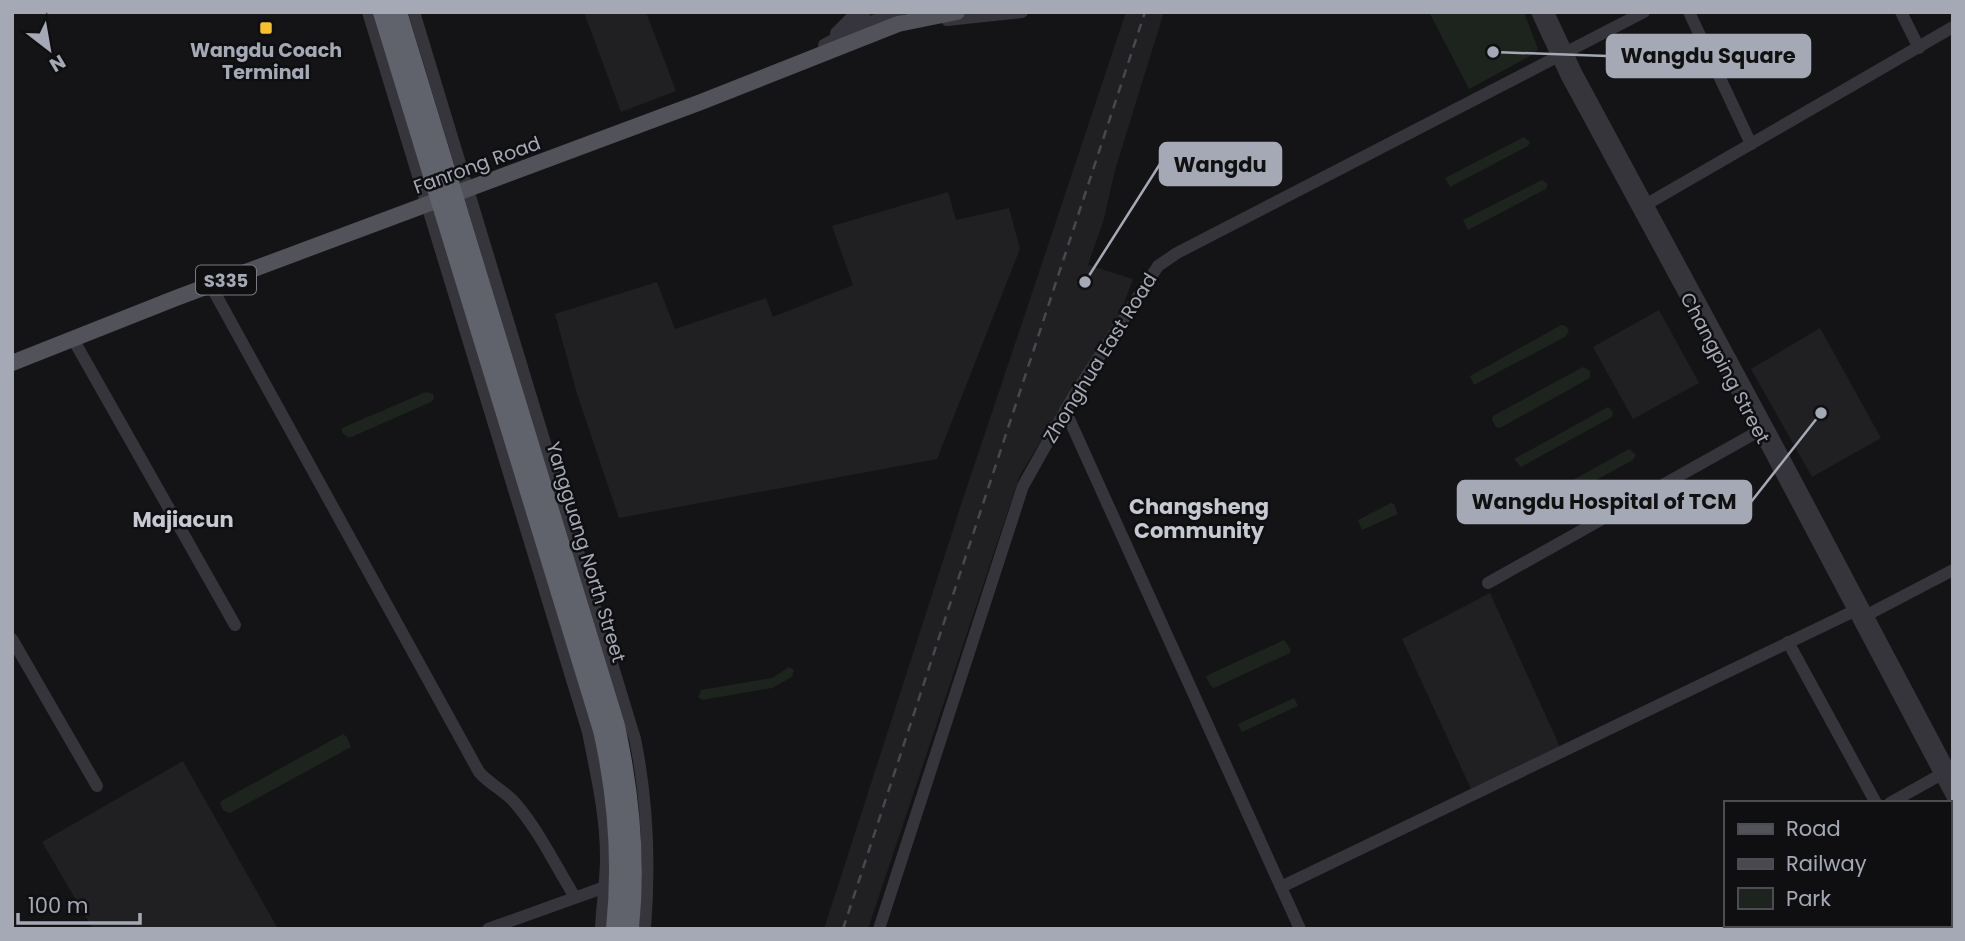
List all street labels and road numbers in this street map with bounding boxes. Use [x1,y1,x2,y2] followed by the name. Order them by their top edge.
[410,130,544,200] street label: Fanrong Road
[196,266,256,294] road number: S335
[1037,268,1163,448] street label: Zhonghua East Road
[1674,288,1776,449] street label: Changping Street
[540,438,632,666] street label: Yangguang North Street

